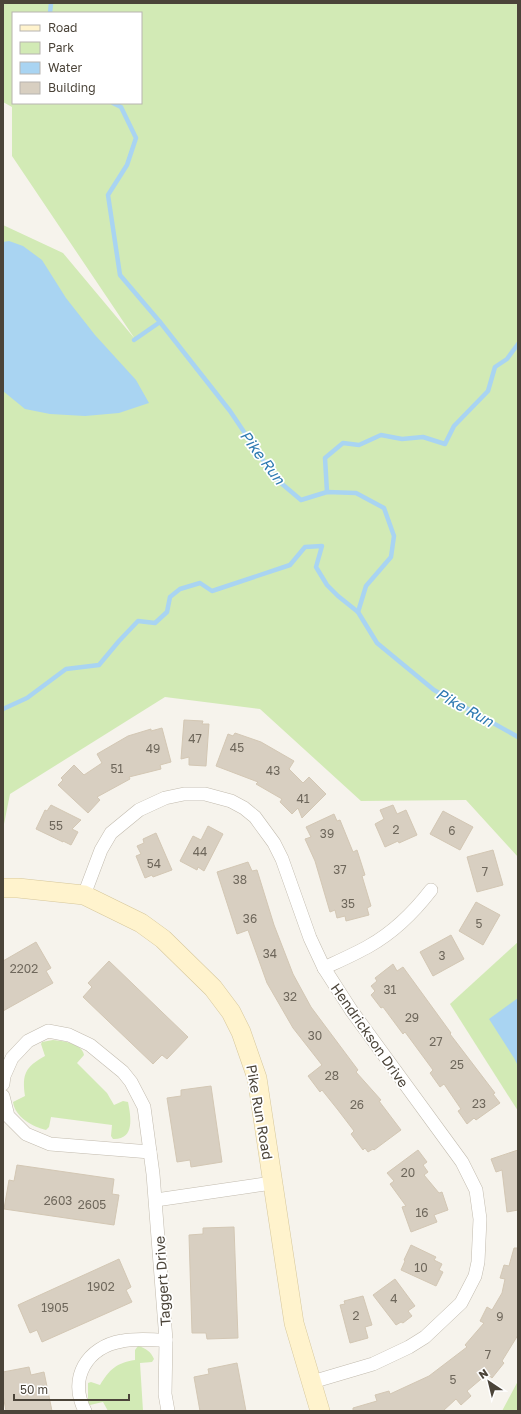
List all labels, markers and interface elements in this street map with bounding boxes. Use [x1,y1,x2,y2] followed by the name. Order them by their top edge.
[12,12,142,104] legend
[48,20,77,35] text: Road
[48,40,74,55] text: Park
[48,60,82,75] text: Water
[48,80,96,95] text: Building
[237,427,290,488] water label: Pike Run
[433,684,497,730] water label: Pike Run
[188,731,202,746] house number: 47
[230,740,244,755] house number: 45
[146,741,160,756] house number: 49
[111,761,124,776] house number: 51
[266,763,280,778] house number: 43
[296,791,310,806] house number: 41
[49,818,63,833] house number: 55
[393,822,400,837] house number: 2
[448,823,456,838] house number: 6
[320,826,334,841] house number: 39
[193,844,207,859] house number: 44
[147,856,161,871] house number: 54
[333,862,347,877] house number: 37
[482,864,488,879] house number: 7
[233,872,247,887] house number: 38
[341,896,355,911] house number: 35
[243,911,257,926] house number: 36
[476,916,483,931] house number: 5
[263,946,277,961] house number: 34
[438,948,446,963] house number: 3
[10,961,38,976] house number: 2202
[328,980,412,1090] street label: Hendrickson Drive
[384,982,397,997] house number: 31
[283,989,297,1004] house number: 32
[405,1010,419,1025] house number: 29
[308,1028,322,1043] house number: 30
[429,1034,443,1049] house number: 27
[450,1057,464,1072] house number: 25
[243,1063,277,1161] street label: Pike Run Road
[325,1068,339,1083] house number: 28
[472,1096,486,1111] house number: 23
[350,1097,364,1112] house number: 26
[401,1165,415,1180] house number: 20
[44,1193,72,1208] house number: 2603
[78,1197,106,1212] house number: 2605
[415,1205,429,1220] house number: 16
[150,1235,174,1327] street label: Taggert Drive
[414,1260,428,1275] house number: 10
[87,1279,115,1294] house number: 1902
[390,1291,398,1306] house number: 4
[41,1300,69,1315] house number: 1905
[353,1308,360,1323] house number: 2
[496,1309,504,1324] house number: 9
[485,1347,491,1362] house number: 7
[469,1362,509,1402] north arrow
[476,1366,490,1381] text: N
[450,1372,457,1387] house number: 5
[14,1376,129,1402] scale bar
[20,1382,48,1397] text: 50 m

